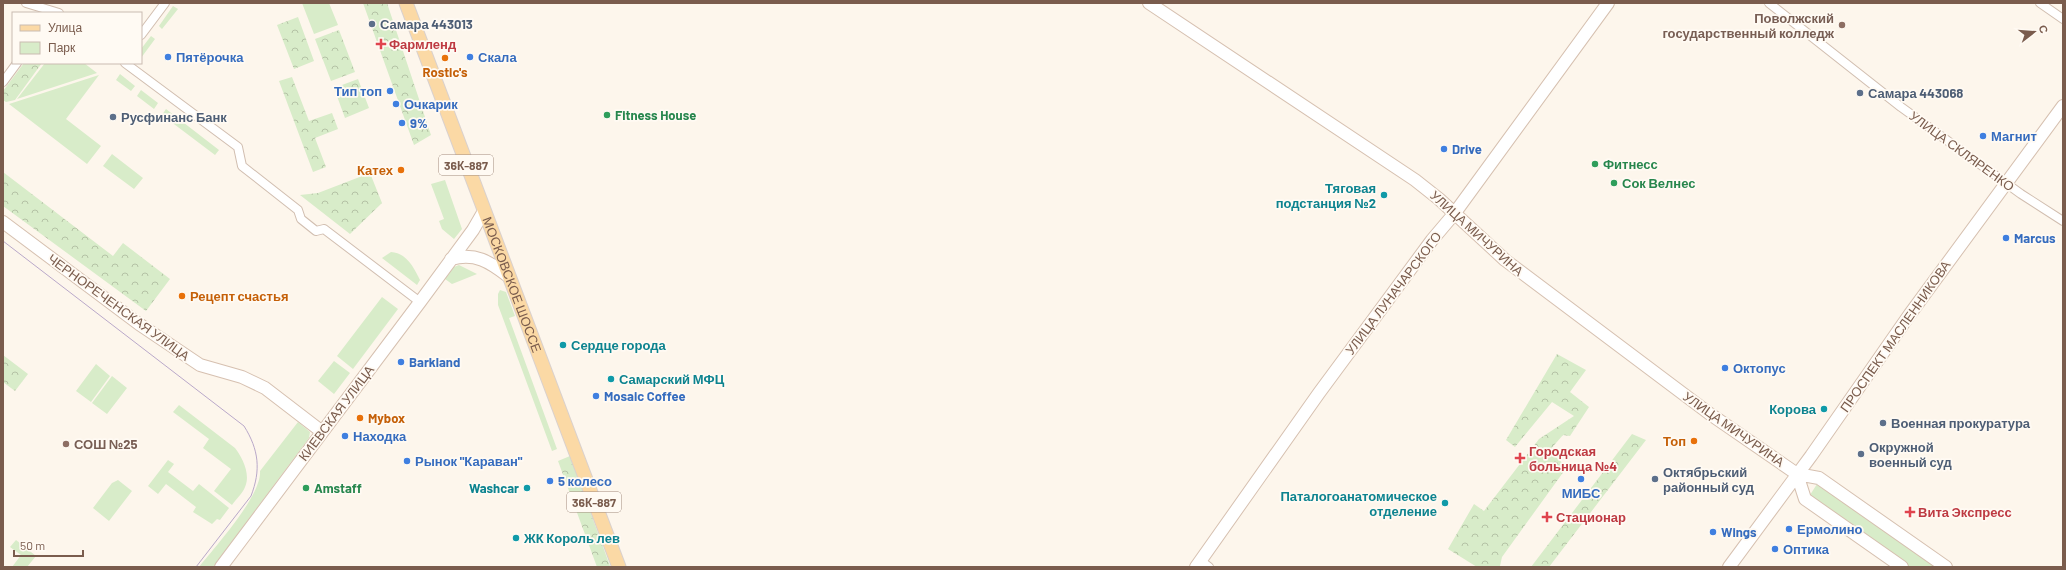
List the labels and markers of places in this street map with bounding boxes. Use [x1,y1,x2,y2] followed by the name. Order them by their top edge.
[1662,10,1835,41] place label: Поволжский государственный колледж
[380,16,473,32] place label: Самара 443013
[367,19,377,29] marker: Самара 443013
[1837,20,1847,30] marker: Поволжский государственный колледж
[389,36,457,52] place label: Фармленд
[376,39,386,49] marker: Фармленд
[176,49,244,65] place label: Пятёрочка
[478,49,517,65] place label: Скала
[163,52,173,62] marker: Пятёрочка
[465,52,475,62] marker: Скала
[440,53,450,63] marker: Rostic's
[423,64,468,80] place label: Rostic's
[334,83,382,99] place label: Тип топ
[1868,85,1963,101] place label: Самара 443068
[385,86,395,96] marker: Тип топ
[1855,88,1865,98] marker: Самара 443068
[404,96,458,112] place label: Очкарик
[391,99,401,109] marker: Очкарик
[615,107,696,123] place label: Fitness House
[121,109,227,125] place label: Русфинанс Банк
[602,110,612,120] marker: Fitness House
[108,112,118,122] marker: Русфинанс Банк
[410,115,428,131] place label: 9%
[397,118,407,128] marker: 9%
[1991,128,2037,144] place label: Магнит
[1978,131,1988,141] marker: Магнит
[1452,141,1482,157] place label: Drive
[1439,144,1449,154] marker: Drive
[1603,156,1658,172] place label: Фитнесс
[1590,159,1600,169] marker: Фитнесс
[357,162,394,178] place label: Катех
[396,165,406,175] marker: Катех
[1622,175,1695,191] place label: Сок Велнес
[1609,178,1619,188] marker: Сок Велнес
[1276,180,1376,211] place label: Тяговая подстанция №2
[1379,190,1389,200] marker: Тяговая подстанция №2
[2014,230,2056,246] place label: Marcus
[2001,233,2011,243] marker: Marcus
[190,288,288,304] place label: Рецепт счастья
[177,291,187,301] marker: Рецепт счастья
[571,337,666,353] place label: Сердце города
[558,340,568,350] marker: Сердце города
[409,354,460,370] place label: Barkland
[396,357,406,367] marker: Barkland
[1733,360,1786,376] place label: Октопус
[1720,363,1730,373] marker: Октопус
[619,371,725,387] place label: Самарский МФЦ
[606,374,616,384] marker: Самарский МФЦ
[604,388,686,404] place label: Mosaic Coffee
[591,391,601,401] marker: Mosaic Coffee
[1769,401,1817,417] place label: Корова
[1819,404,1829,414] marker: Корова
[368,410,405,426] place label: Mybox
[355,413,365,423] marker: Mybox
[1891,415,2031,431] place label: Военная прокуратура
[1878,418,1888,428] marker: Военная прокуратура
[353,428,407,444] place label: Находка
[340,431,350,441] marker: Находка
[1663,433,1686,449] place label: Топ
[74,436,138,452] place label: СОШ №25
[1689,436,1699,446] marker: Топ
[61,439,71,449] marker: СОШ №25
[1869,439,1953,470] place label: Окружной военный суд
[1529,443,1617,474] place label: Городская больница №4
[1856,449,1866,459] marker: Окружной военный суд
[1514,452,1526,464] marker: Городская больница №4
[415,453,523,469] place label: Рынок "Караван"
[402,456,412,466] marker: Рынок "Караван"
[1663,464,1755,495] place label: Октябрьский районный суд
[558,473,612,489] place label: 5 колесо
[1576,474,1586,484] marker: МИБС
[1650,474,1660,484] marker: Октябрьский районный суд
[545,476,555,486] marker: 5 колесо
[314,480,362,496] place label: Amstaff
[469,480,519,496] place label: Washcar
[301,483,311,493] marker: Amstaff
[522,483,532,493] marker: Washcar
[1562,485,1601,501] place label: МИБС
[1280,488,1437,519] place label: Паталогоанатомическое отделение
[1440,498,1450,508] marker: Паталогоанатомическое отделение
[1918,504,2012,520] place label: Вита Экспресс
[1905,507,1915,517] marker: Вита Экспресс
[1556,509,1626,525] place label: Стационар
[1541,511,1553,523] marker: Стационар
[1797,521,1863,537] place label: Ермолино
[1721,524,1757,540] place label: Wings
[1784,524,1794,534] marker: Ермолино
[1708,527,1718,537] marker: Wings
[523,530,620,546] place label: ЖК Король лев
[511,533,521,543] marker: ЖК Король лев
[1783,541,1830,557] place label: Оптика
[1770,544,1780,554] marker: Оптика

